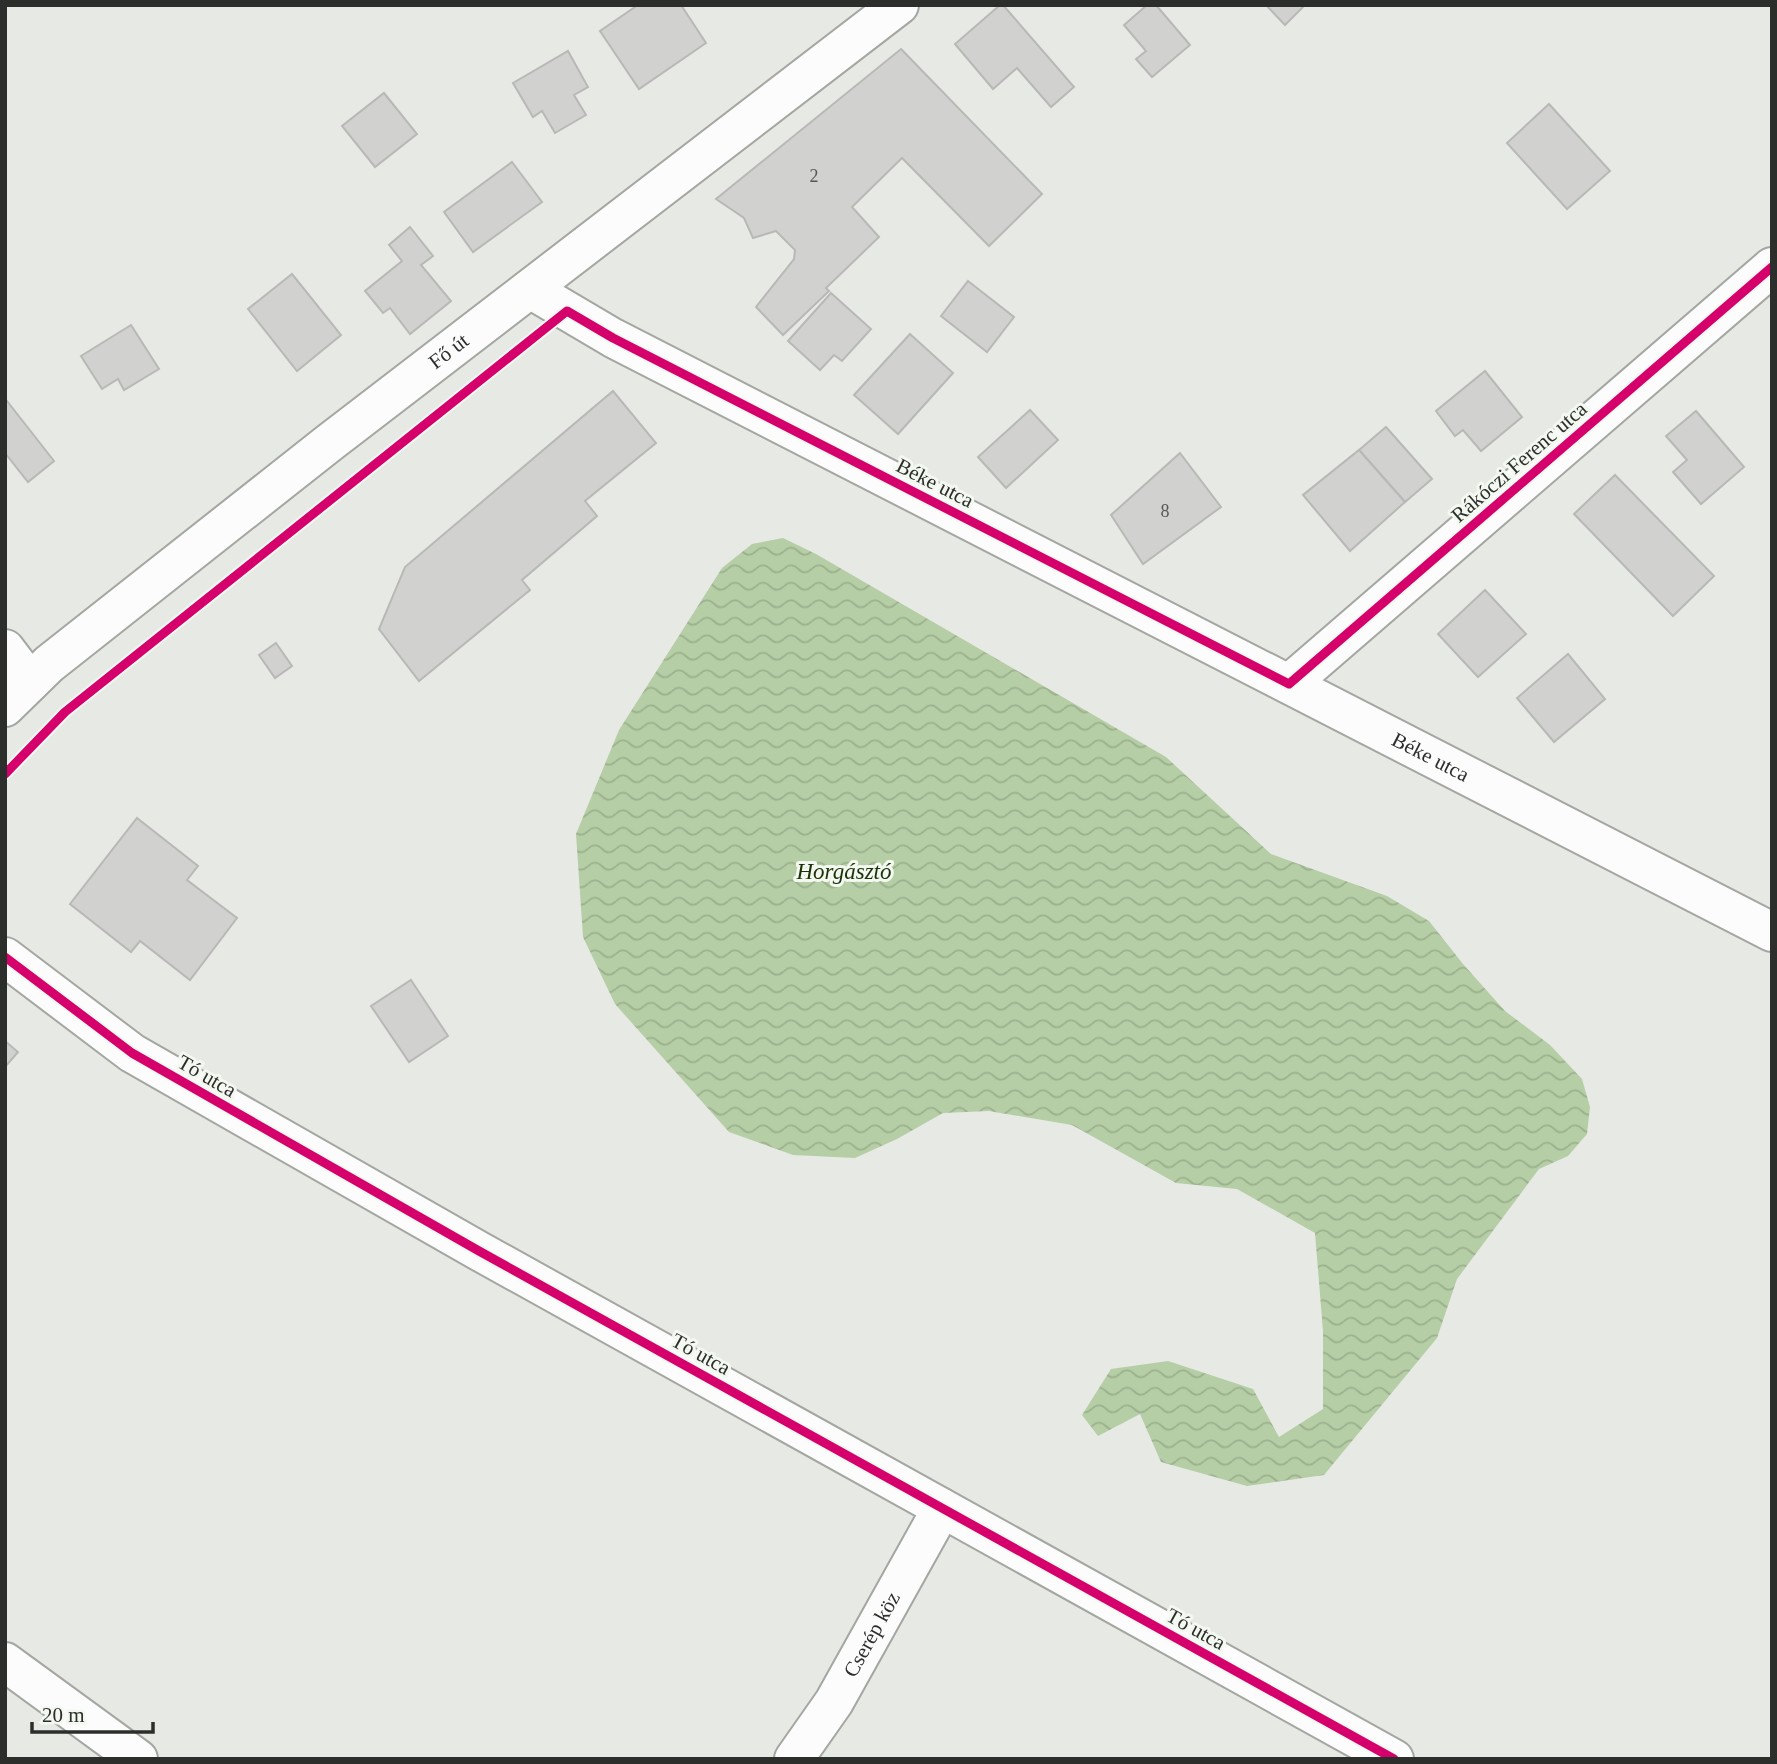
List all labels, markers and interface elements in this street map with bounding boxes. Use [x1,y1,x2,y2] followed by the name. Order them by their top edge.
[810,166,819,186] house number: 2
[424,328,473,374] street label: Fő út
[1446,396,1592,527] street label: Rákóczi Ferenc utca
[892,453,978,513] street label: Béke utca
[1161,501,1170,521] house number: 8
[1388,727,1474,787] street label: Béke utca
[796,859,892,884] water label: Horgásztó
[173,1050,241,1103] street label: Tó utca
[667,1328,735,1380] street label: Tó utca
[838,1588,905,1681] street label: Cserép köz
[1162,1603,1230,1655] street label: Tó utca
[32,1690,152,1734] scale bar
[42,1703,85,1727] text: 20 m

